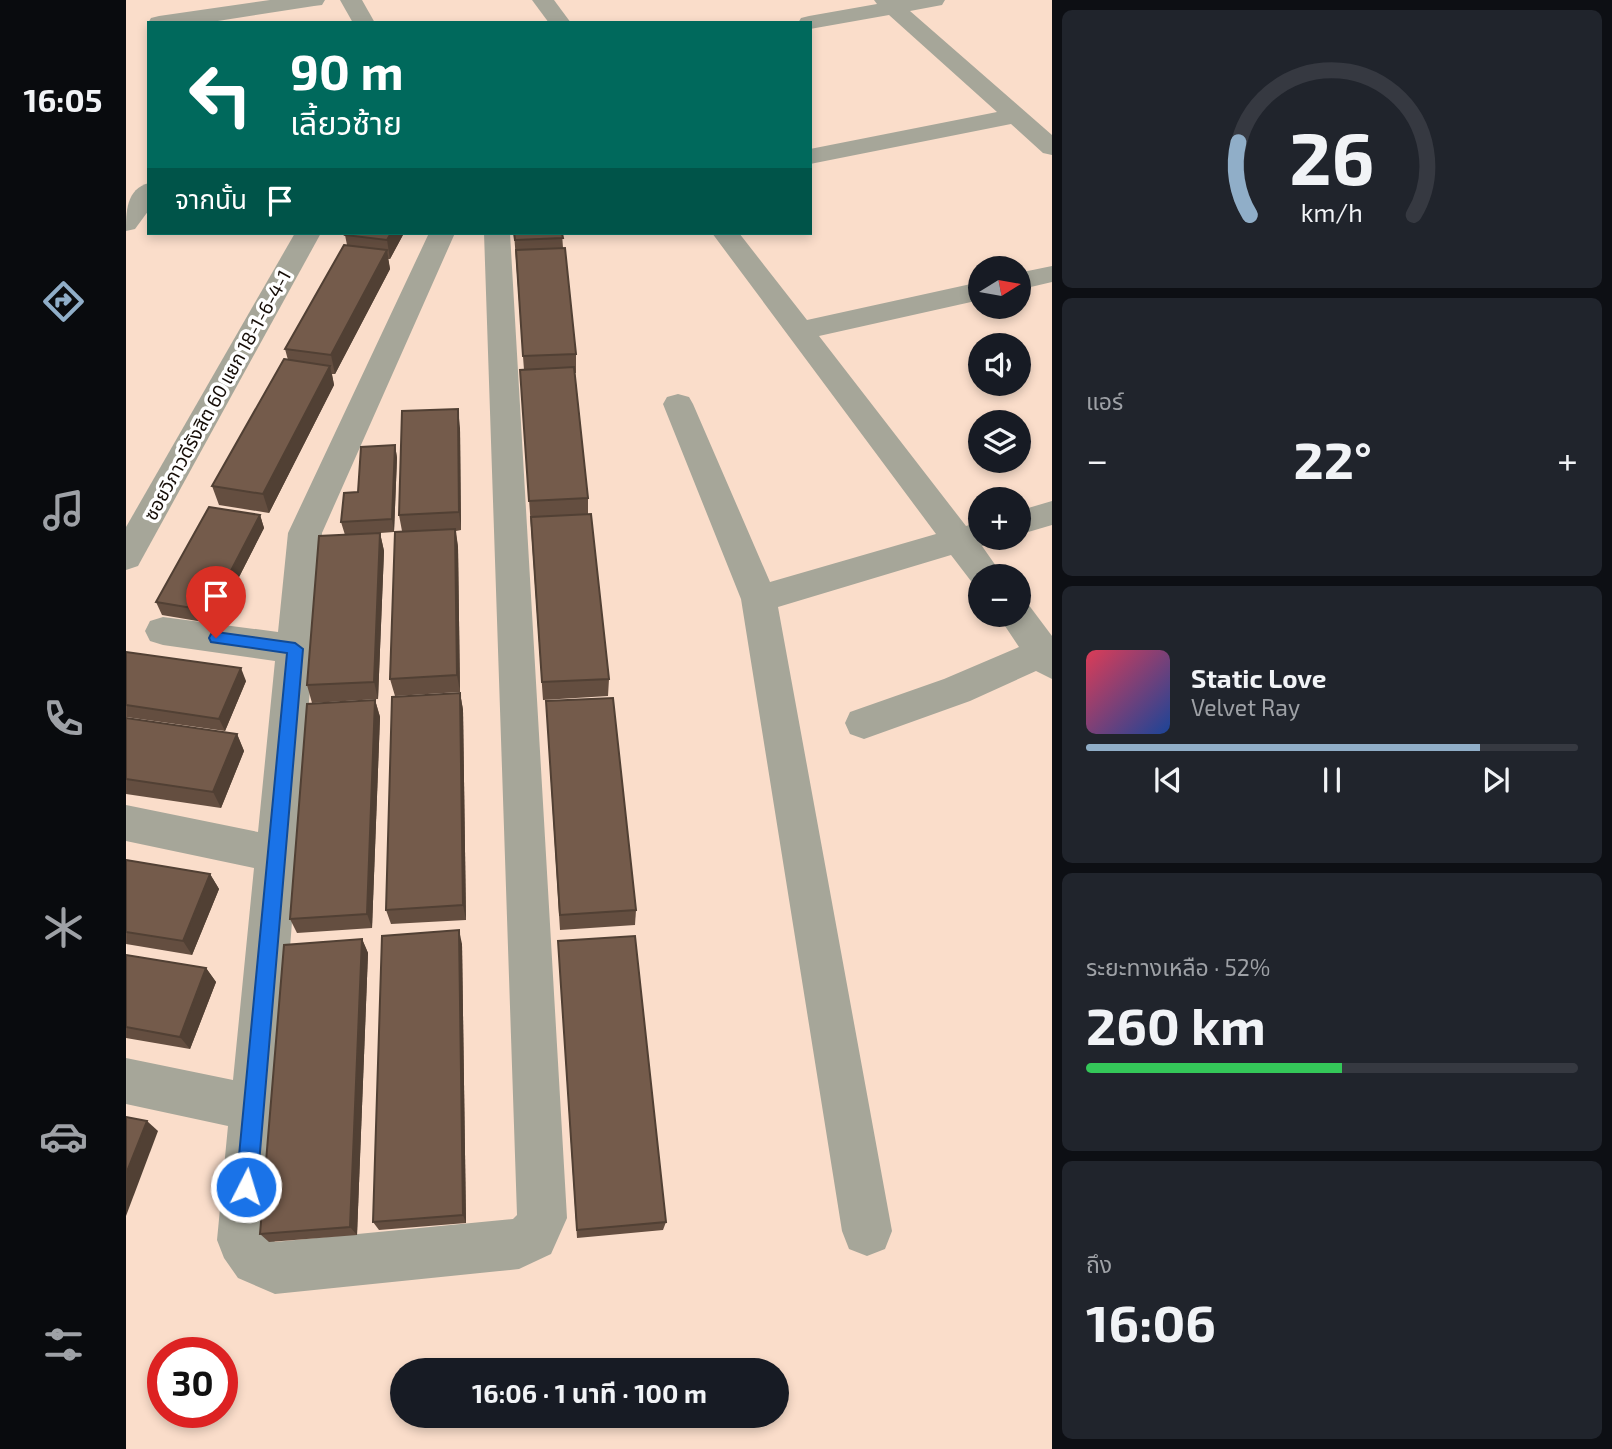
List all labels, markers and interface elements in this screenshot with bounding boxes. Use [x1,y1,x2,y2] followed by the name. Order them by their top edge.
[290,41,404,100] text: 90 m
[175,49,266,140] icon: left
[24,80,102,118] text: 16:05
[290,103,402,141] text: เลี้ยวซ้าย
[1289,112,1375,200] text: 26
[261,182,299,220] icon: arrive
[175,183,247,214] text: จากนั้น
[1301,197,1363,227] text: km/h
[968,256,1031,318] north arrow
[968,256,1031,627] map controls
[138,266,295,524] street label: ซอยวิภาวดีรังสิต 60 แยก 18-1-6-4-1
[39,277,88,326] icon: directions
[968,333,1031,396] button: sound
[1086,387,1123,415] text: แอร์
[968,410,1031,473] button: layers
[1293,427,1372,489] text: 22°
[1086,436,1108,482] text: −
[1557,436,1578,482] text: +
[39,486,88,535] icon: music
[968,487,1031,550] button: +
[968,564,1031,627] button: −
[186,566,246,638] pin
[197,577,235,615] icon: arrive
[1191,662,1327,693] text: Static Love
[1191,693,1300,721] text: Velvet Ray
[39,694,88,743] icon: phone
[1149,761,1187,799] icon: previous
[1313,761,1351,799] icon: pause
[1477,761,1515,799] icon: next
[39,903,88,952] icon: climate
[1086,953,1270,981] text: ระยะทางเหลือ · 52%
[1086,993,1266,1055] text: 260 km
[39,1112,88,1161] icon: car
[209,1150,283,1224] position arrow
[1086,1250,1112,1278] text: ถึง
[1086,1290,1216,1352] text: 16:06
[39,1320,88,1369] icon: filters
[147,1337,238,1428] speed limit sign: 30
[472,1377,707,1408] text: 16:06 · 1 นาที · 100 m

